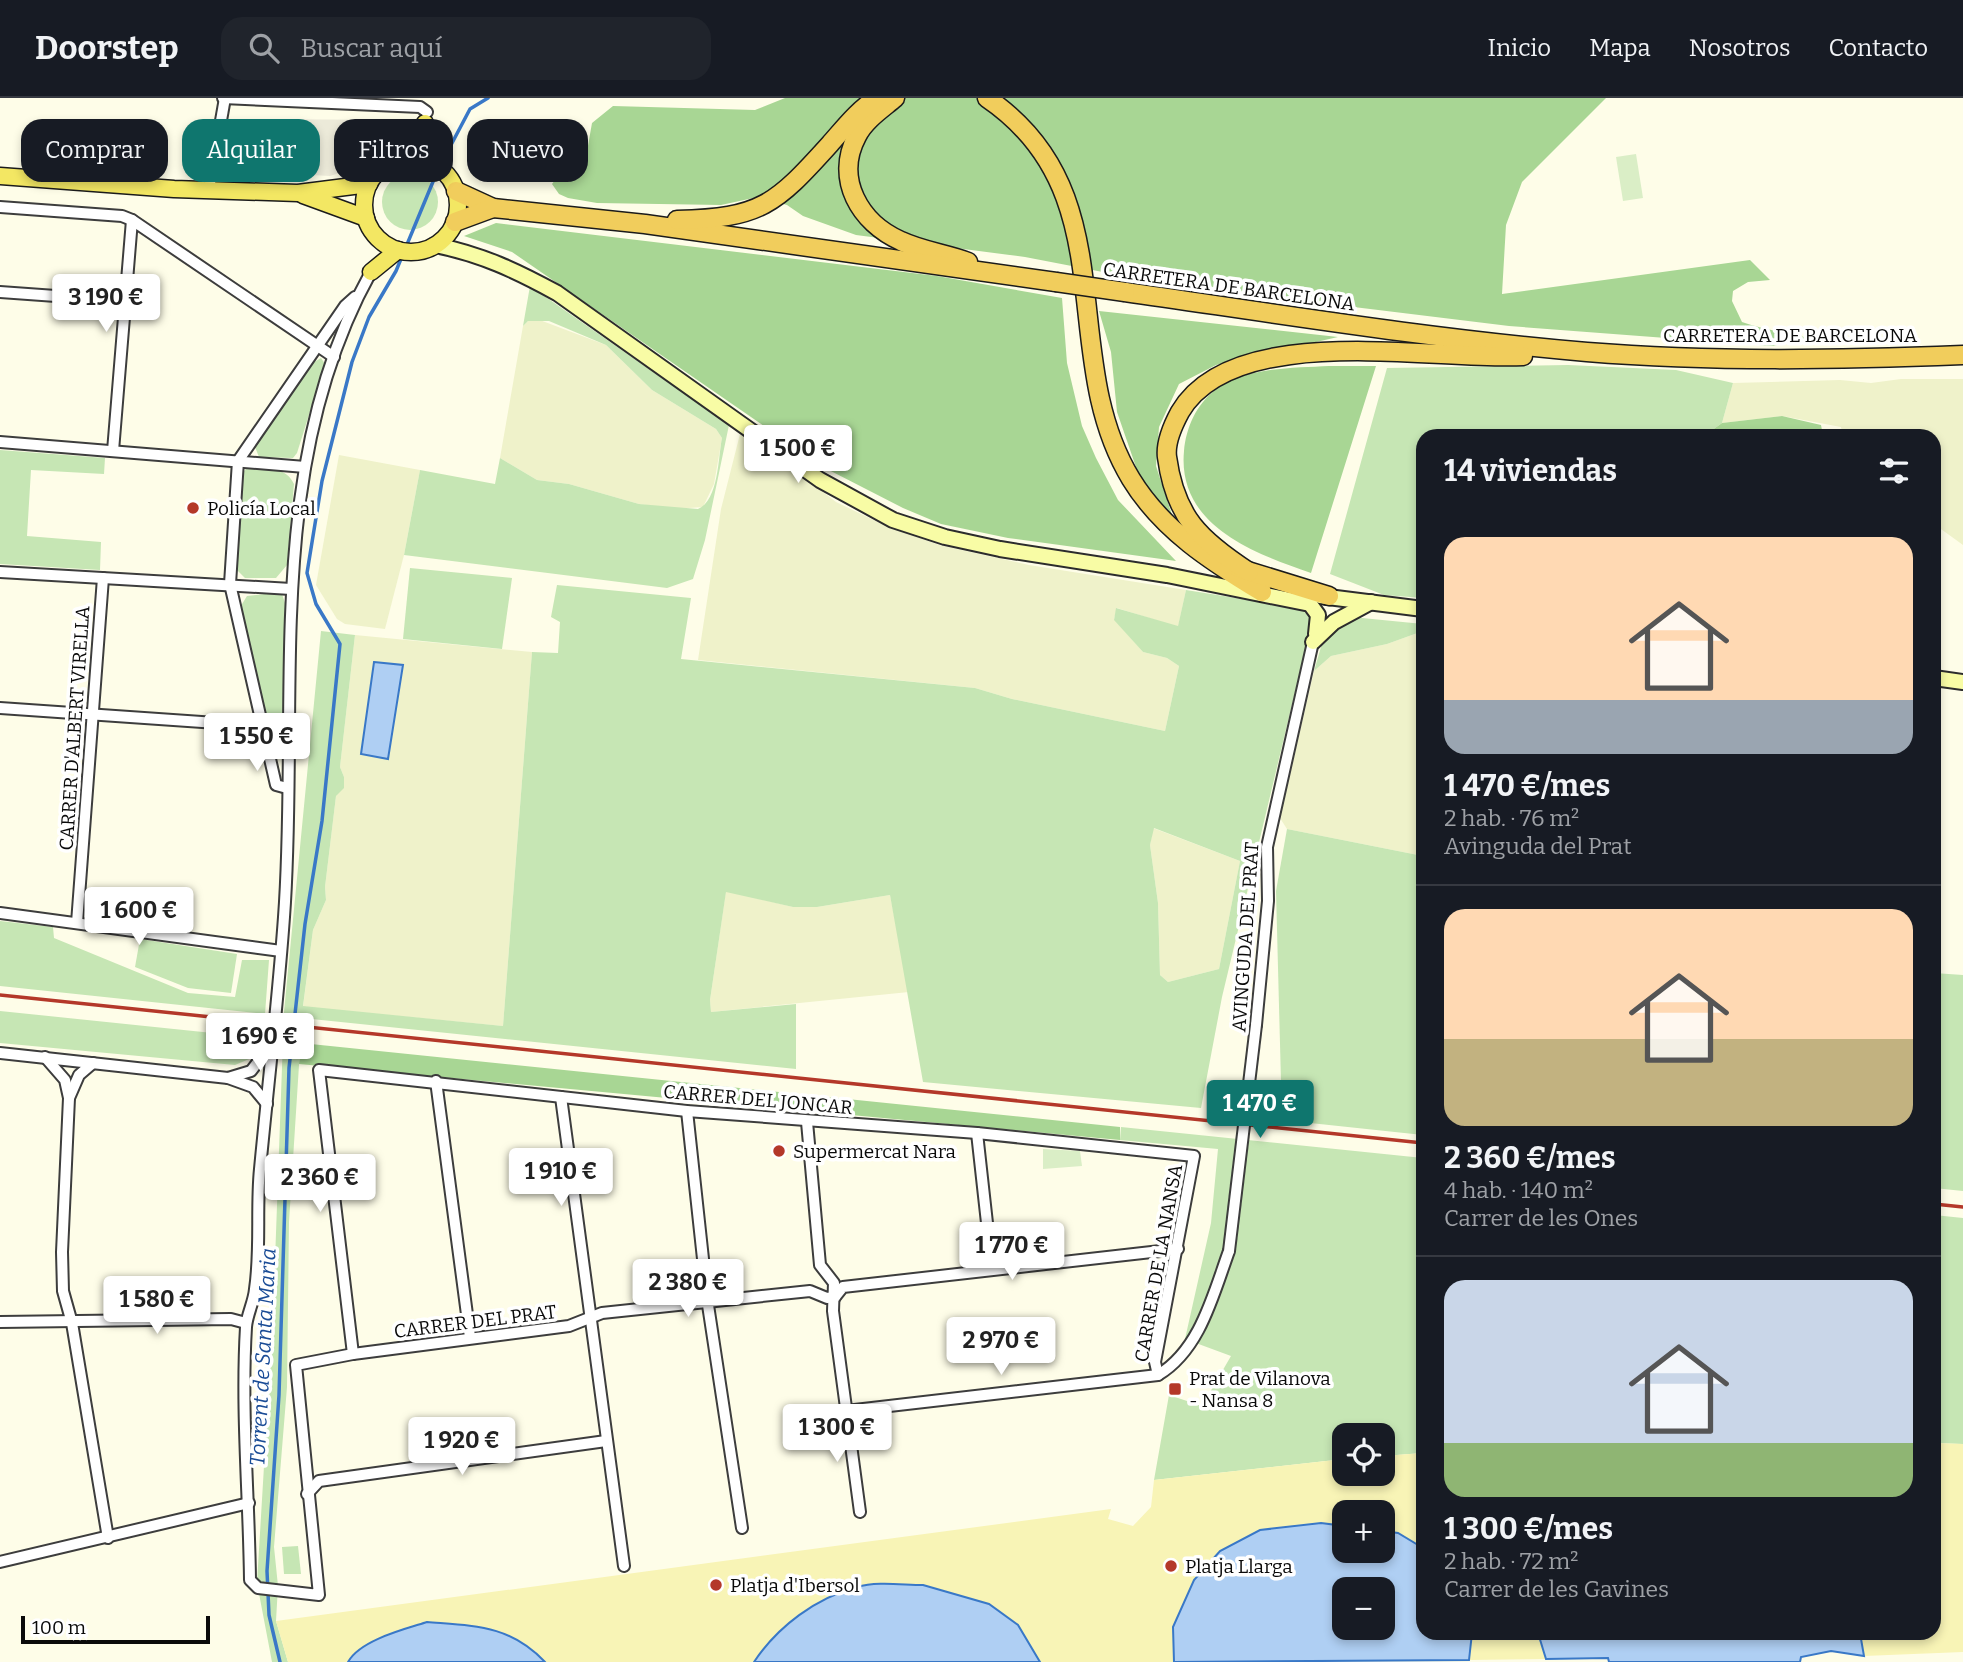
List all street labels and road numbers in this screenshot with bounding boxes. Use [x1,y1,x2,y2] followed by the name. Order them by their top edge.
[1101,257,1357,316] street label: CARRETERA DE BARCELONA
[1663,324,1918,347] street label: CARRETERA DE BARCELONA
[54,604,95,851] street label: CARRER D'ALBERT VIRELLA
[1227,841,1264,1033] street label: AVINGUDA DEL PRAT
[662,1080,854,1119] street label: CARRER DEL JONCAR
[1130,1162,1187,1364] street label: CARRER DE LA NANSA
[393,1300,558,1343] street label: CARRER DEL PRAT

